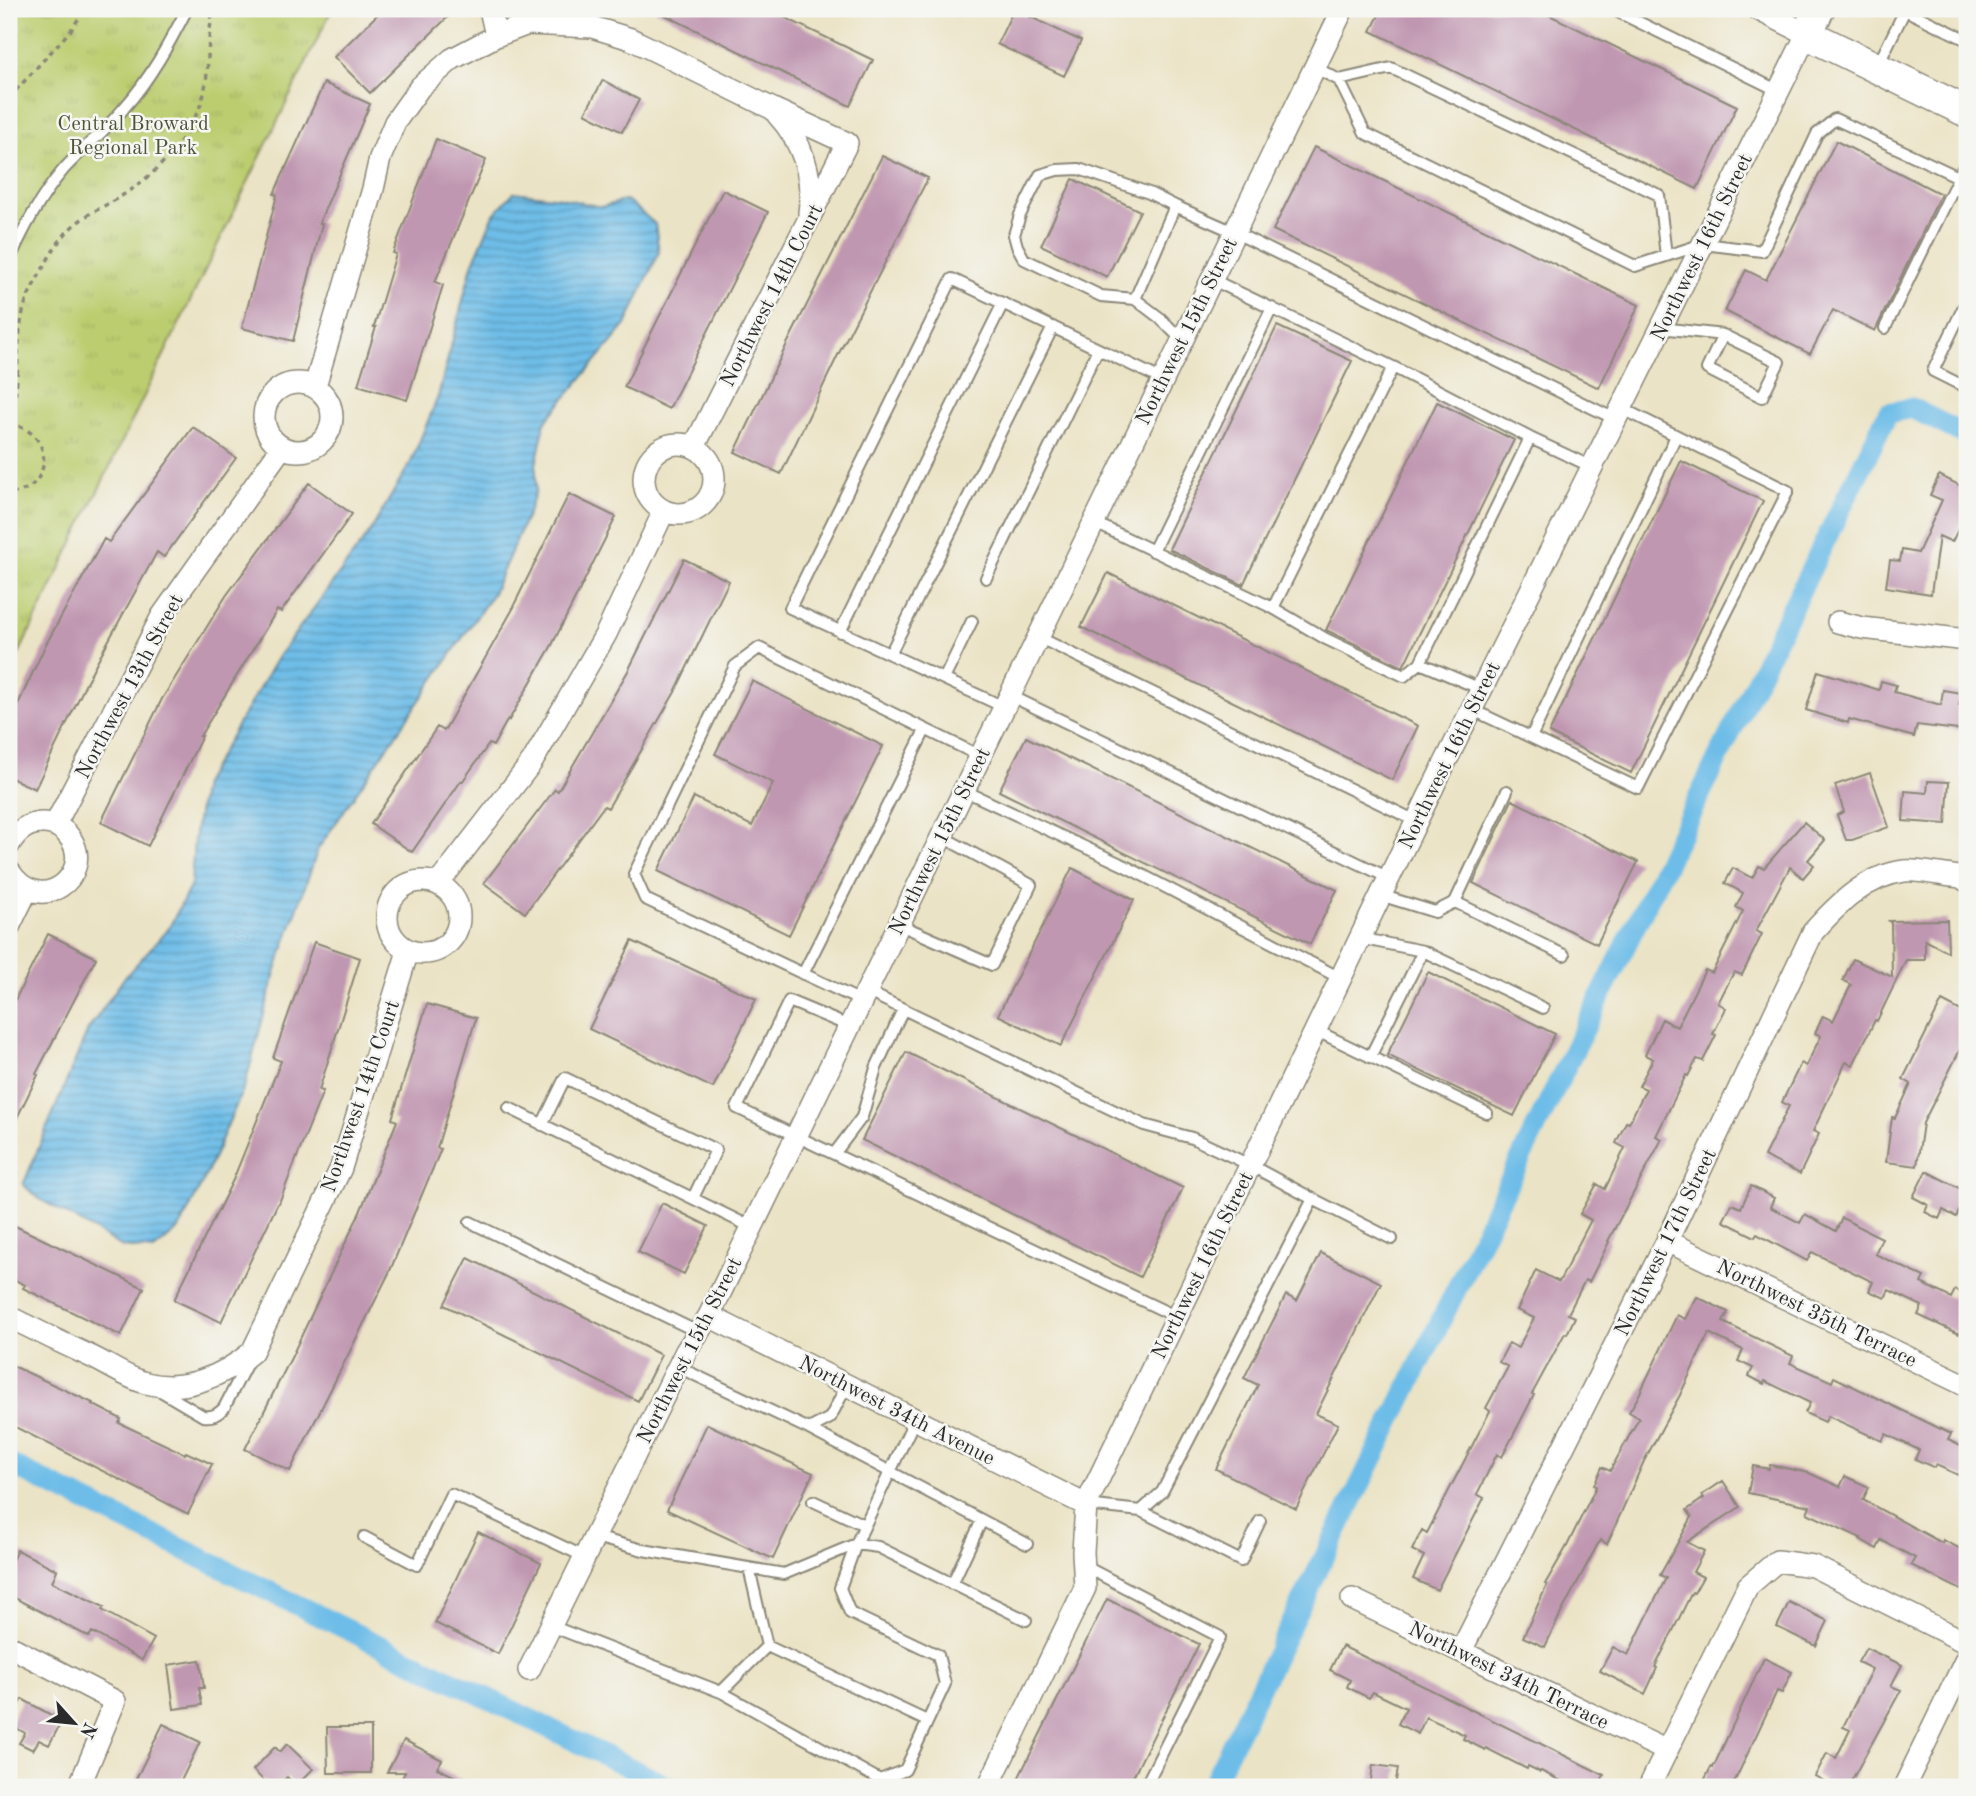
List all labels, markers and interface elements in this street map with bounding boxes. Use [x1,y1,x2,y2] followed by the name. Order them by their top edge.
[57,114,209,159] park label: Central Broward Regional Park
[1648,151,1757,345] street label: Northwest 16th Street
[717,201,828,390] street label: Northwest 14th Court
[1133,235,1242,429] street label: Northwest 15th Street
[73,591,188,783] street label: Northwest 13th Street
[1396,659,1505,853] street label: Northwest 16th Street
[886,745,995,939] street label: Northwest 15th Street
[319,998,404,1195] street label: Northwest 14th Court
[1612,1146,1721,1340] street label: Northwest 17th Street
[1149,1169,1258,1363] street label: Northwest 16th Street
[634,1254,746,1447] street label: Northwest 15th Street
[1713,1257,1920,1372] street label: Northwest 35th Terrace
[795,1353,998,1470] street label: Northwest 34th Avenue
[1405,1619,1612,1734] street label: Northwest 34th Terrace
[38,1688,108,1758] north arrow
[75,1719,99,1741] text: N

